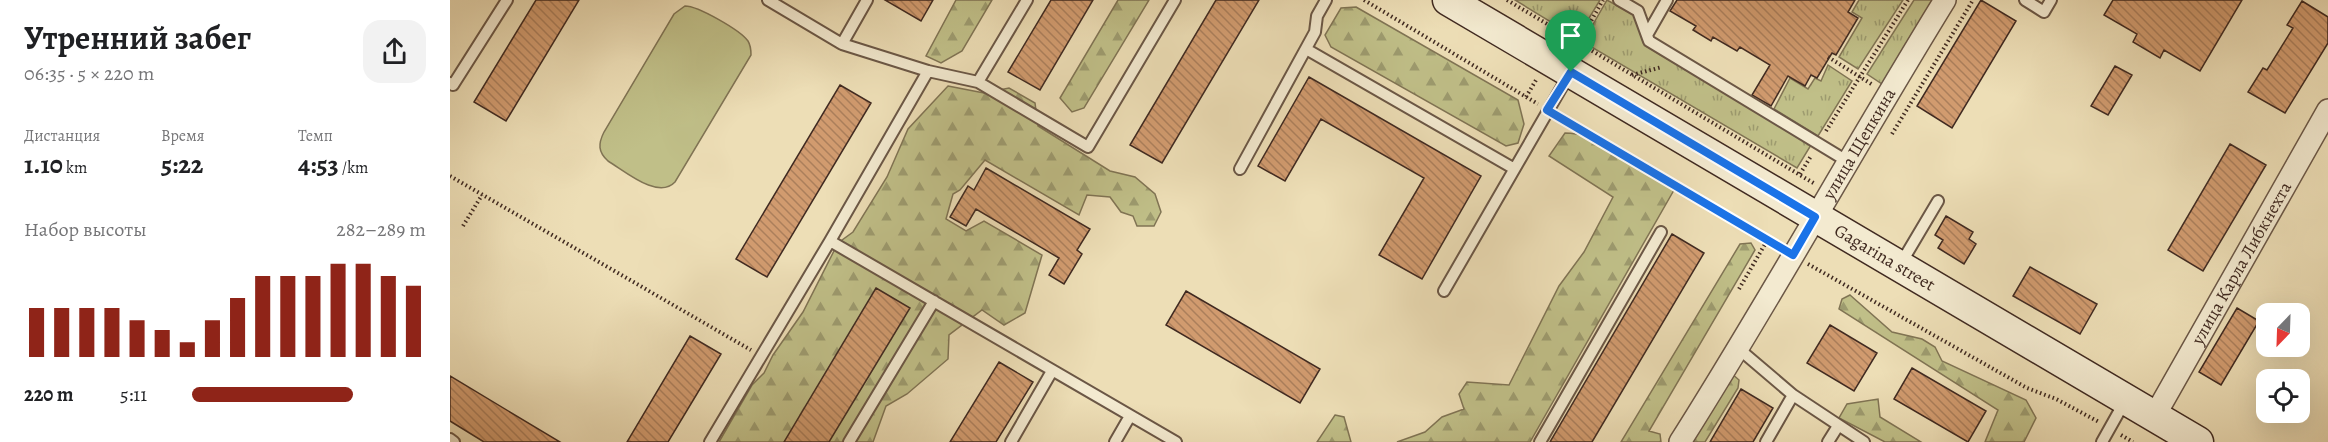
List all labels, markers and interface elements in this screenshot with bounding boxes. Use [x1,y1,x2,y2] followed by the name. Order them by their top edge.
[1545,10,1596,72] pin
[24,15,251,60] text: Утренний забег
[1554,19,1587,52] icon: arrive
[363,20,426,83] button: share
[24,60,154,87] text: 06:35 · 5 × 220 m
[1816,83,1902,205] street label: улица Щепкина
[24,125,100,147] text: Дистанция
[161,125,205,147] text: Время
[298,125,333,147] text: Темп
[24,147,63,182] text: 1.10
[161,147,203,182] text: 5:22
[298,147,339,182] text: 4:53
[63,157,87,179] text: km
[339,157,368,179] text: /km
[2185,176,2297,350] street label: улица Карла Либкнехта
[24,216,147,243] text: Набор высоты
[336,216,426,243] text: 282–289 m
[1830,218,1940,297] street label: Gagarina street
[2256,303,2310,357] north arrow
[2256,303,2310,423] map controls
[2256,369,2310,423] button: locate
[24,381,74,408] text: 220 m
[120,381,147,408] text: 5:11

